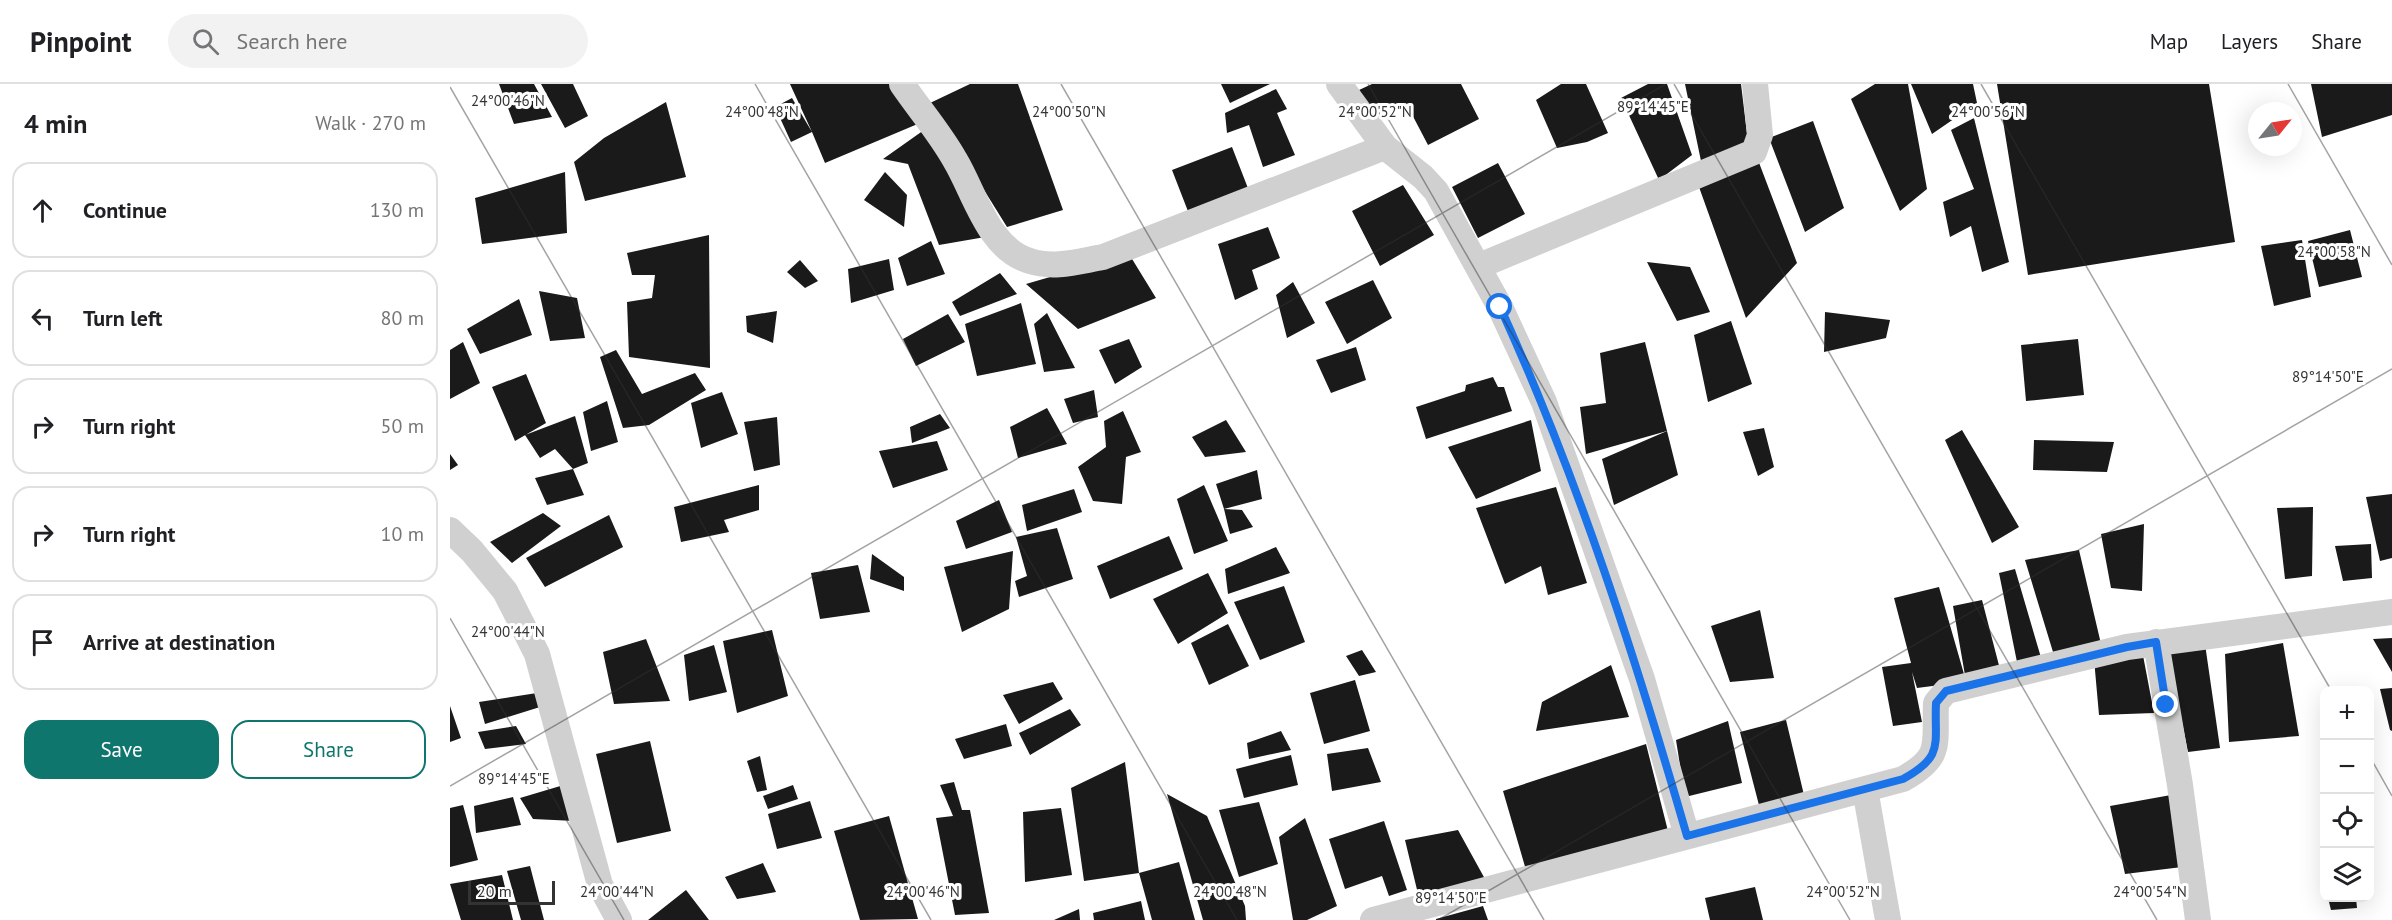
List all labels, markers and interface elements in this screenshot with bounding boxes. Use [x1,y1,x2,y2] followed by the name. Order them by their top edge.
[168,14,588,68] search box
[30,23,132,60] text: Pinpoint
[189,25,222,58] icon: search
[237,27,347,55] text: Search here
[2150,28,2188,55] text: Map
[2221,28,2278,55] text: Layers
[2311,28,2362,55] text: Share
[471,91,545,110] text: 24°00'46"N
[1617,97,1689,116] text: 89°14'45"E
[725,102,799,121] text: 24°00'48"N
[1032,102,1106,121] text: 24°00'50"N
[1338,102,1412,121] text: 24°00'52"N
[1951,102,2025,121] text: 24°00'56"N
[2248,102,2302,156] north arrow
[24,107,87,140] text: 4 min
[315,110,426,136] text: Walk · 270 m
[26,194,59,227] icon: ahead
[83,196,167,224] text: Continue
[370,197,424,223] text: 130 m
[2297,242,2371,261] text: 24°00'58"N
[1486,293,1512,319] route start
[26,302,59,335] icon: left
[83,304,163,332] text: Turn left
[381,305,424,331] text: 80 m
[2292,367,2364,386] text: 89°14'50"E
[26,410,59,443] icon: right
[83,412,175,440] text: Turn right
[381,413,424,439] text: 50 m
[26,518,59,551] icon: right
[83,520,175,548] text: Turn right
[381,521,424,547] text: 10 m
[471,622,545,641] text: 24°00'44"N
[26,626,59,659] icon: arrive
[83,628,275,656] text: Arrive at destination
[2320,686,2374,902] map controls
[2320,686,2374,740] button: +
[2152,691,2178,717] route end
[24,720,219,779] button: Save
[231,720,426,779] button: Share
[2320,740,2374,794] button: −
[478,769,550,788] text: 89°14'45"E
[2320,794,2374,848] button: locate
[2320,848,2374,902] button: layers
[468,878,555,906] scale bar
[477,881,512,901] text: 20 m
[580,882,654,901] text: 24°00'44"N
[886,882,960,901] text: 24°00'46"N
[1193,882,1267,901] text: 24°00'48"N
[1806,882,1880,901] text: 24°00'52"N
[2113,882,2187,901] text: 24°00'54"N
[1415,888,1487,907] text: 89°14'50"E

